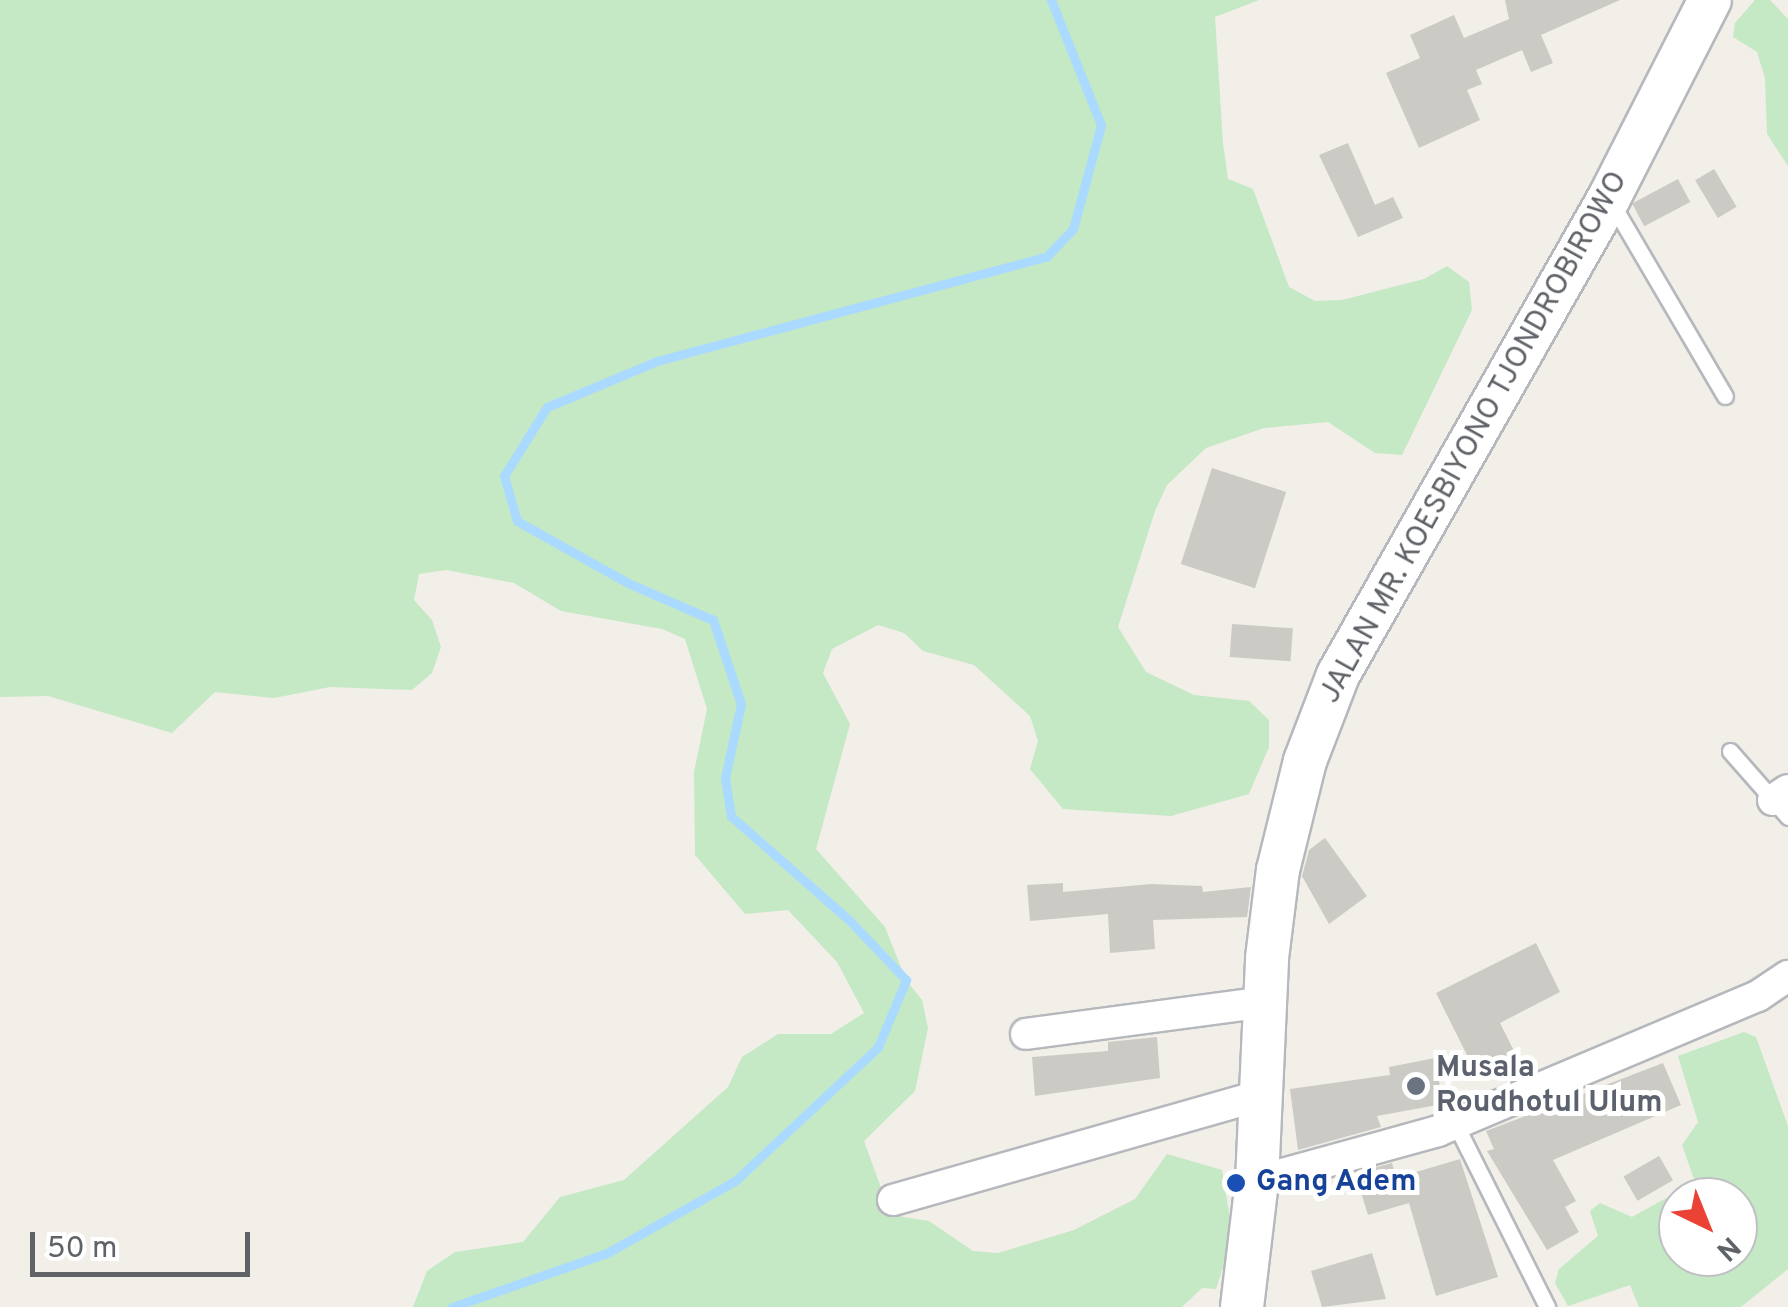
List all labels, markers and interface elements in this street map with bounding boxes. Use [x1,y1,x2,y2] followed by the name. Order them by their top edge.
[1313,165,1637,711] street label: JALAN MR. KOESBIYONO TJONDROBIROWO
[1436,1051,1662,1122] place label: Musala Roudhotul Ulum
[1405,1075,1427,1097] marker: Musala Roudhotul Ulum
[1256,1165,1418,1201] place label: Gang Adem
[1225,1172,1247,1194] marker: Gang Adem
[1658,1177,1758,1277] north arrow
[35,1212,255,1274] scale bar
[1707,1227,1747,1267] text: N
[47,1231,117,1268] text: 50 m

